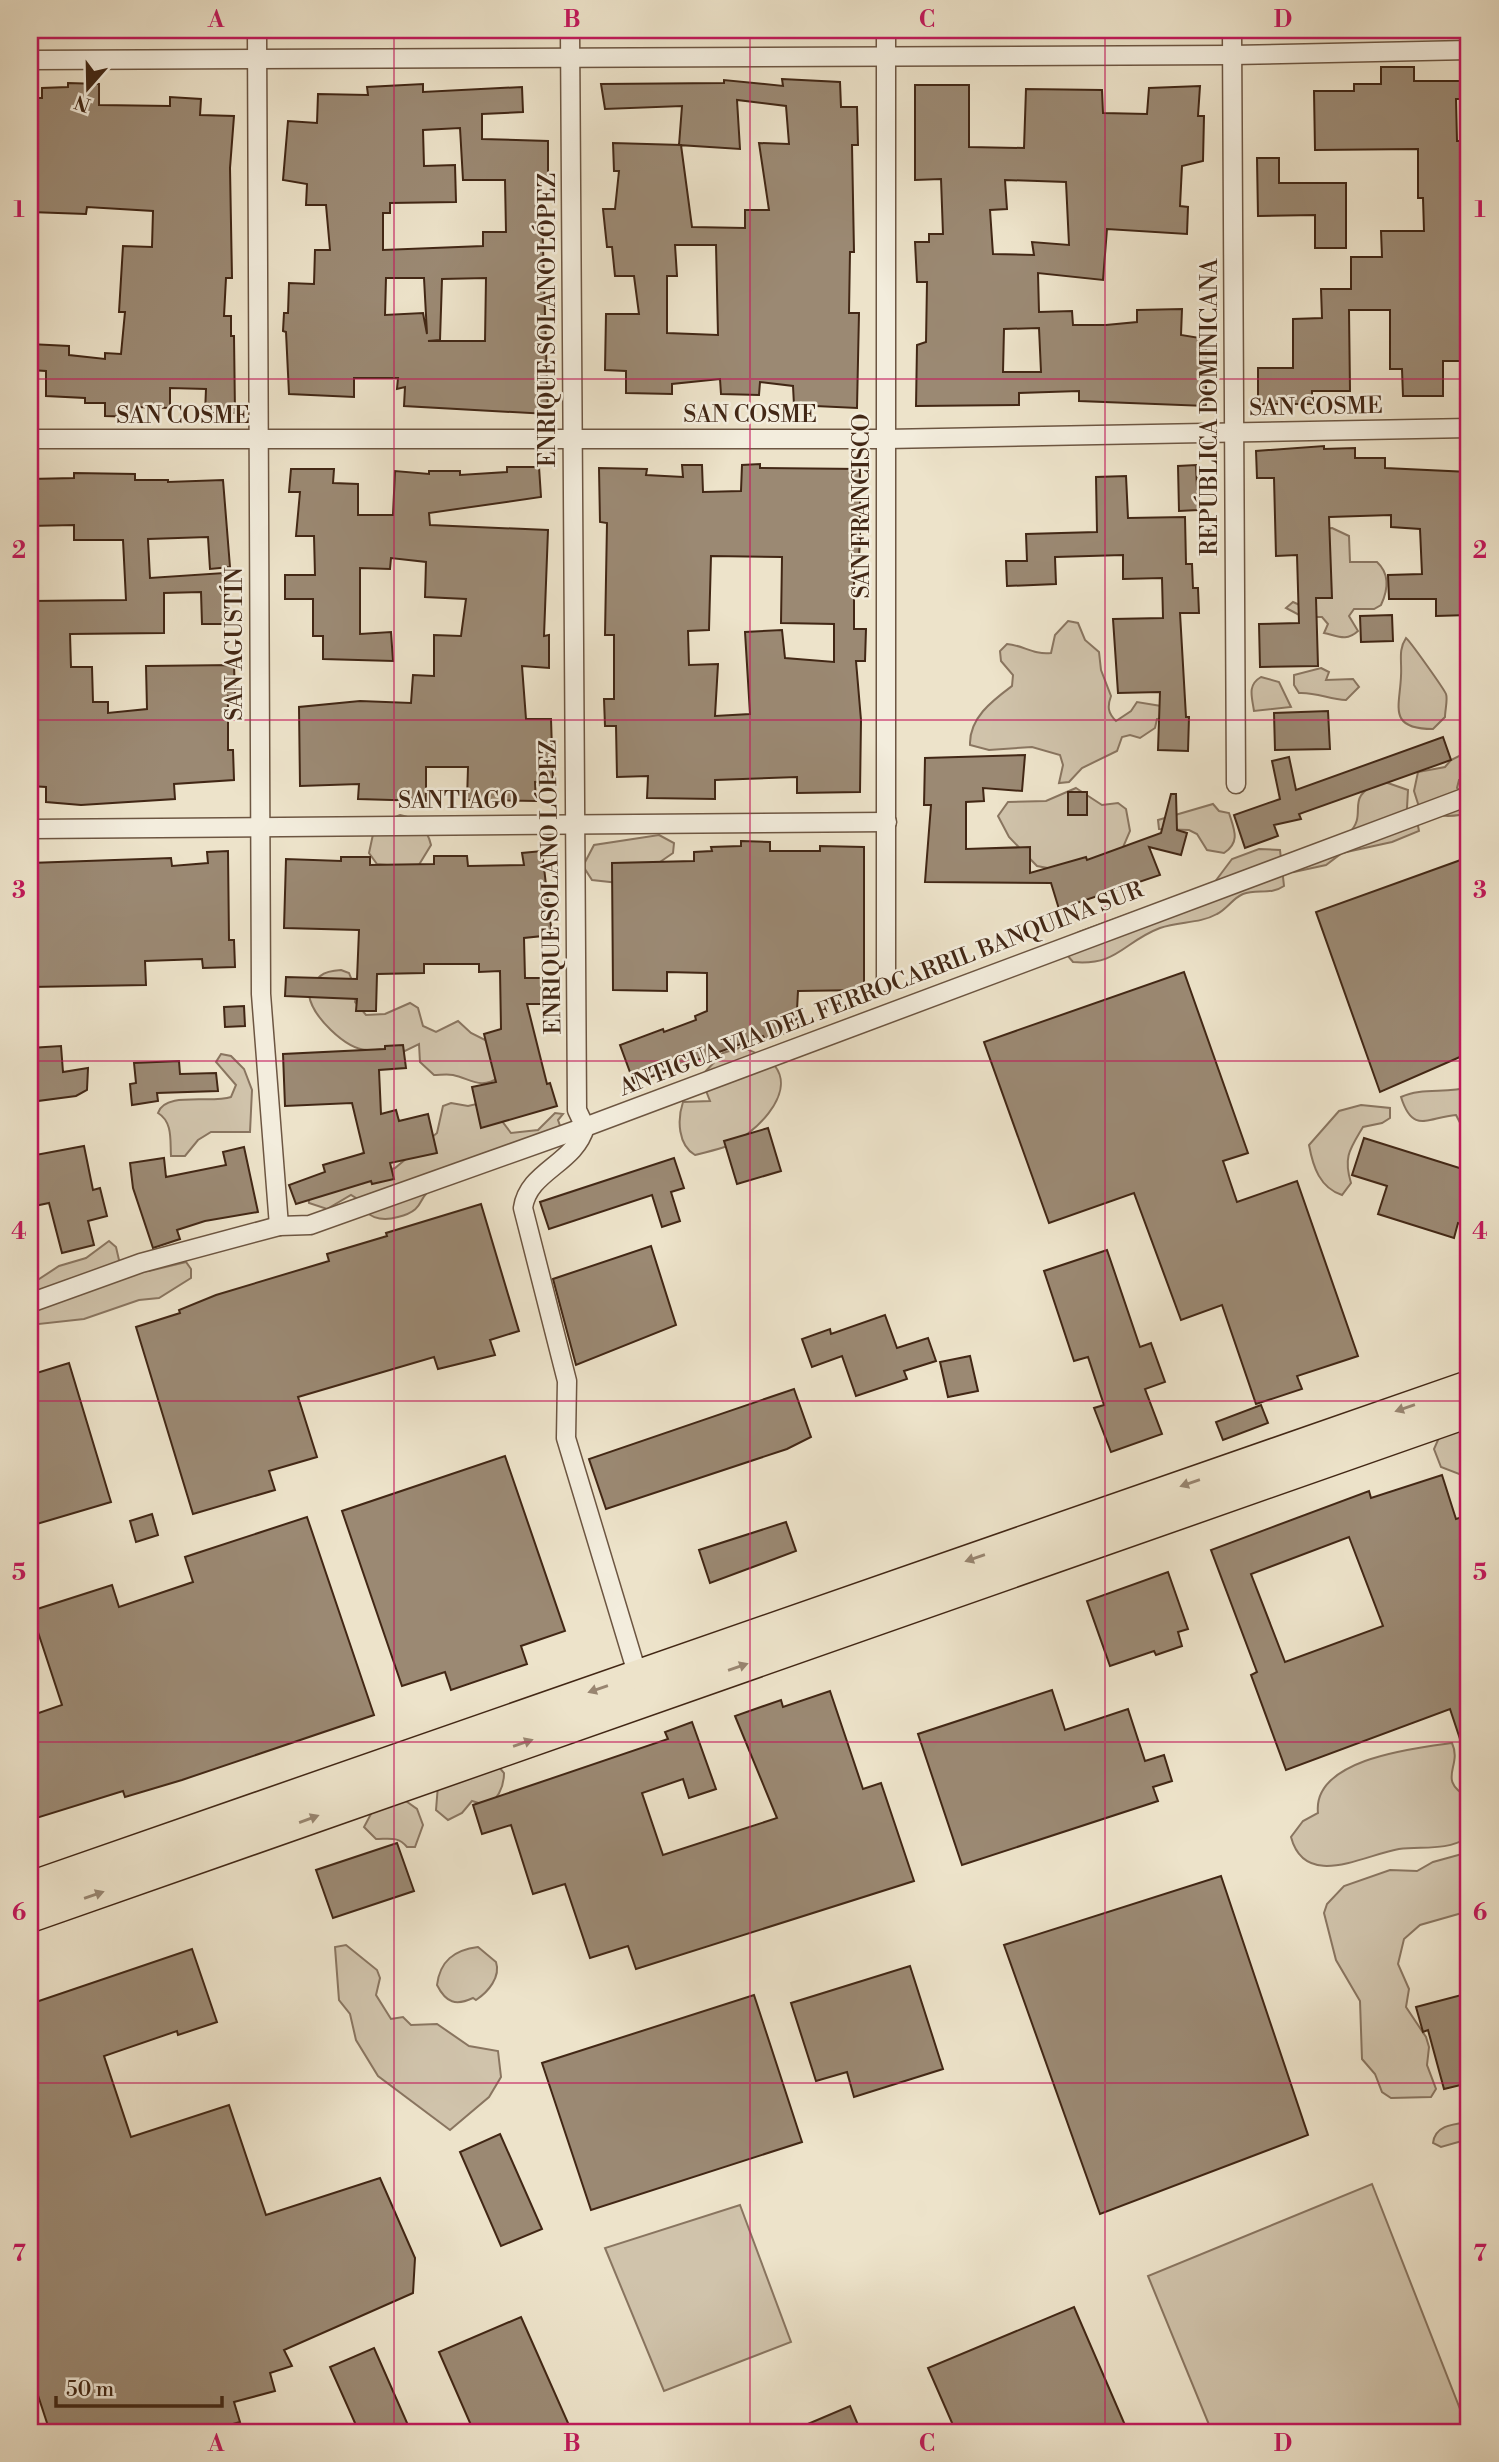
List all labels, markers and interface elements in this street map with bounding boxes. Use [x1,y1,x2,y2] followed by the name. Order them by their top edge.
[207,6,225,34] text: A
[563,6,581,34] text: B
[919,6,935,34] text: C
[1274,6,1292,34] text: D
[52,52,122,122] north arrow
[71,89,94,117] text: N
[531,173,562,467] street label: ENRIQUE SOLANO LÓPEZ
[13,196,25,224] text: 1
[1474,196,1486,224] text: 1
[1193,257,1224,556] street label: REPÚBLICA DOMINICANA
[1249,392,1383,422] street label: SAN COSME
[683,401,817,429] street label: SAN COSME
[116,402,250,430] street label: SAN COSME
[848,413,876,599] street label: SAN FRANCISCO
[12,537,26,565] text: 2
[1473,537,1487,565] text: 2
[219,567,249,721] street label: SAN AGUSTÍN
[531,739,568,1035] street label: ENRIQUE SOLANO LÓPEZ
[398,787,518,815] street label: SANTIAGO
[614,875,1148,1103] street label: ANTIGUA VIA DEL FERROCARRIL BANQUINA SUR
[12,877,26,905] text: 3
[1473,877,1487,905] text: 3
[11,1218,27,1246] text: 4
[1472,1218,1488,1246] text: 4
[1394,1403,1415,1414] one-way arrow
[1179,1478,1200,1489] one-way arrow
[965,1553,986,1564] one-way arrow
[12,1559,26,1587] text: 5
[1473,1559,1487,1587] text: 5
[727,1662,748,1673] one-way arrow
[588,1684,609,1695] one-way arrow
[513,1737,534,1748] one-way arrow
[298,1813,319,1824] one-way arrow
[84,1889,105,1900] one-way arrow
[12,1899,26,1927] text: 6
[1473,1899,1487,1927] text: 6
[12,2240,26,2268] text: 7
[1473,2240,1487,2268] text: 7
[56,2364,222,2408] scale bar
[66,2377,114,2403] text: 50 m
[207,2430,225,2458] text: A
[563,2430,581,2458] text: B
[919,2430,935,2458] text: C
[1274,2430,1292,2458] text: D

